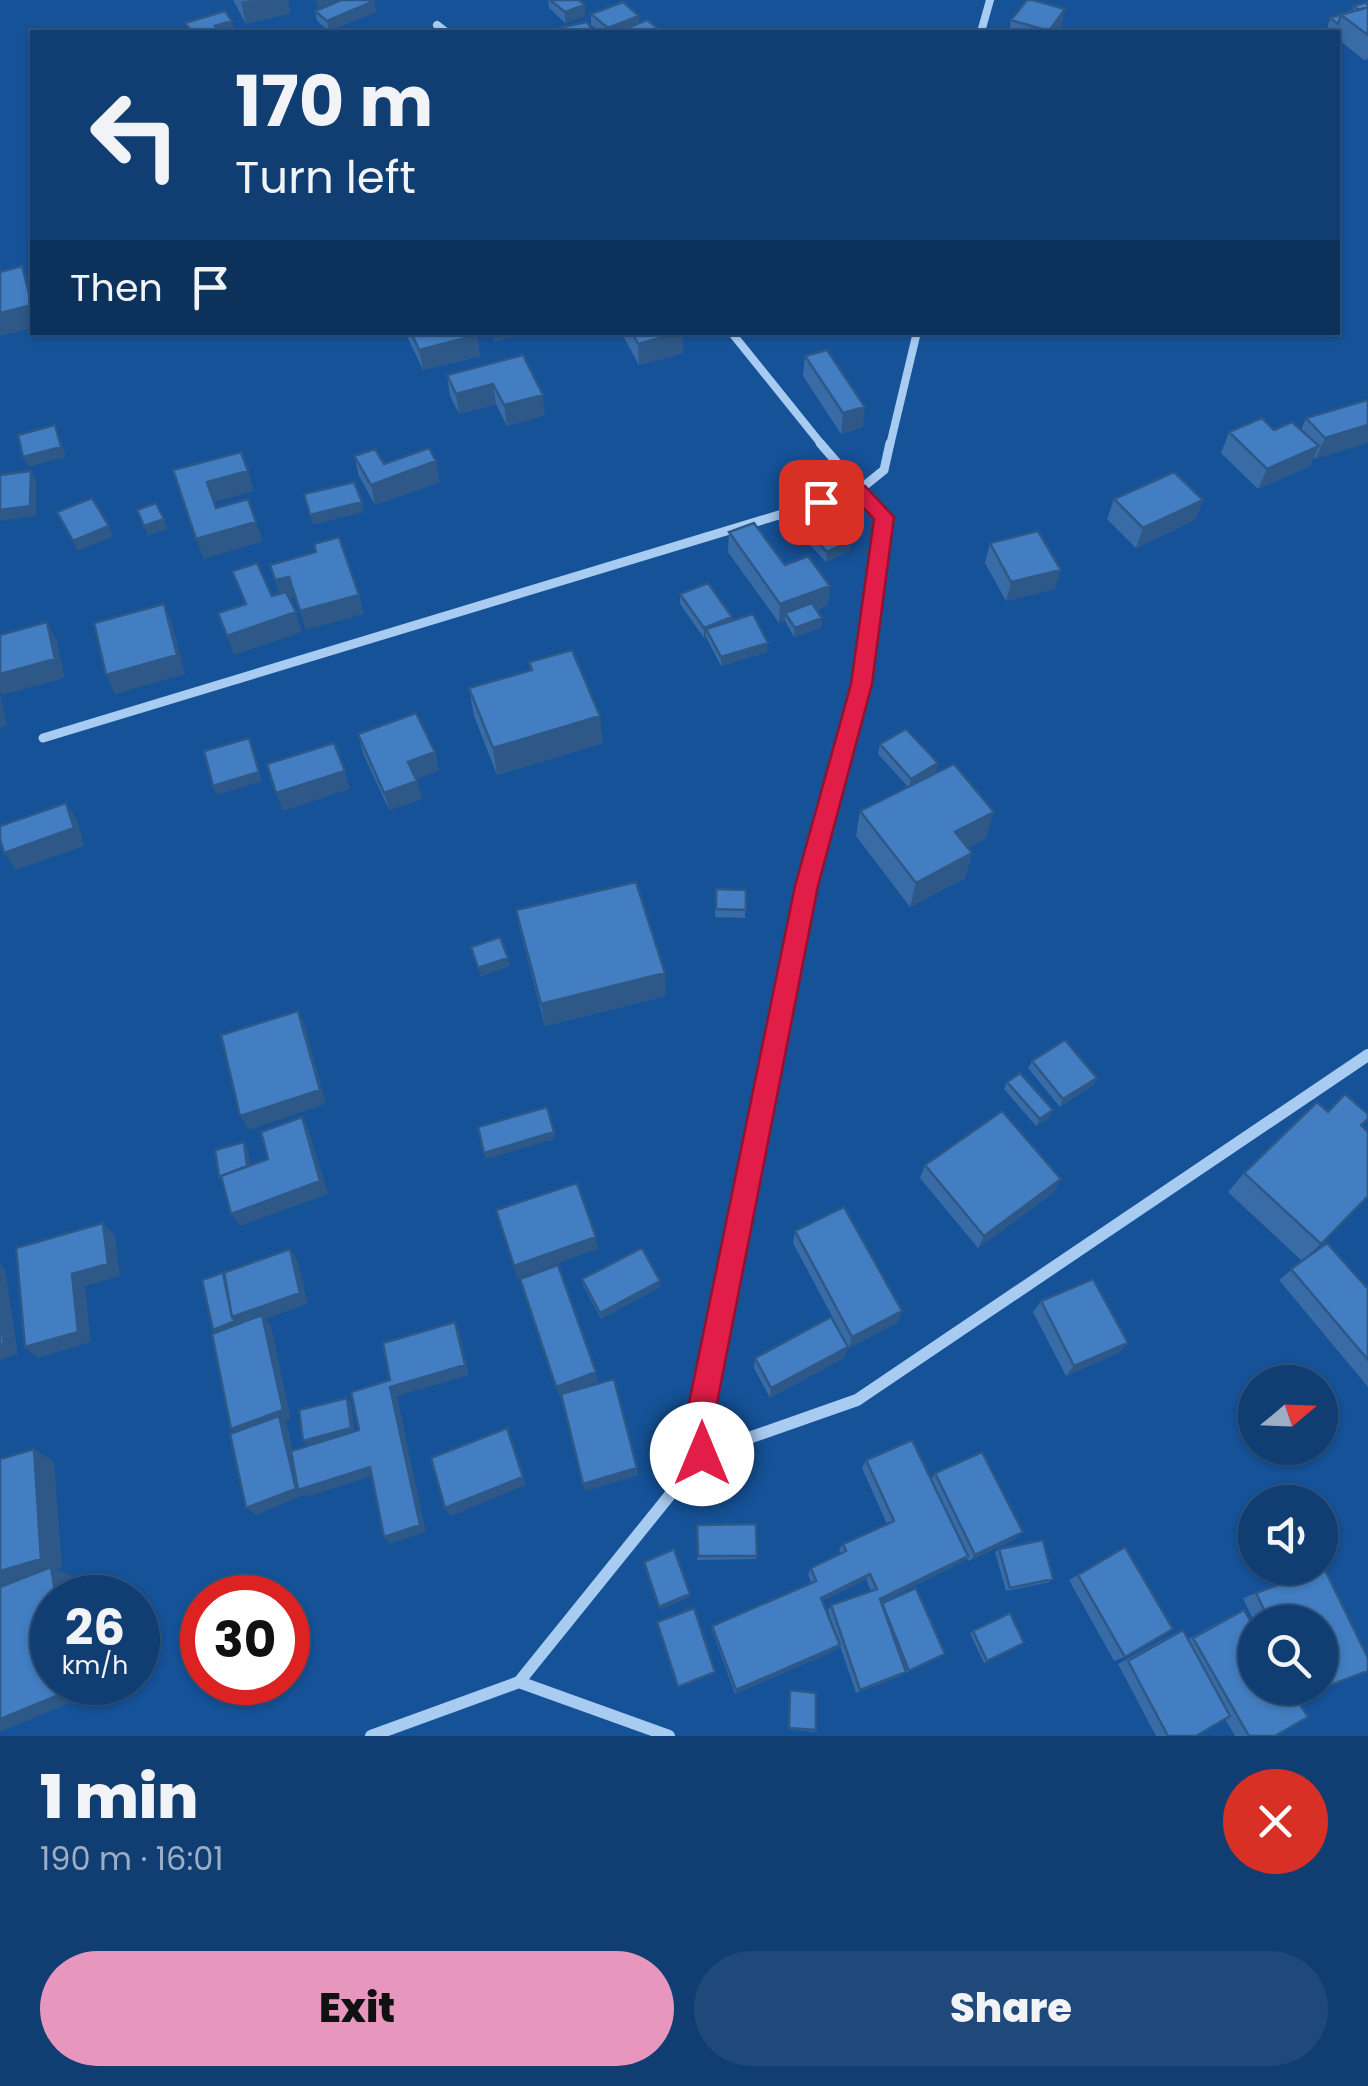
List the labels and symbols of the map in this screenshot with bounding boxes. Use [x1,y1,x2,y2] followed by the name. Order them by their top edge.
[779,460,864,545] pin
[1238,1365,1338,1465] north arrow
[650,1402,754,1506] position arrow
[180,1575,310,1705] speed limit sign: 30

